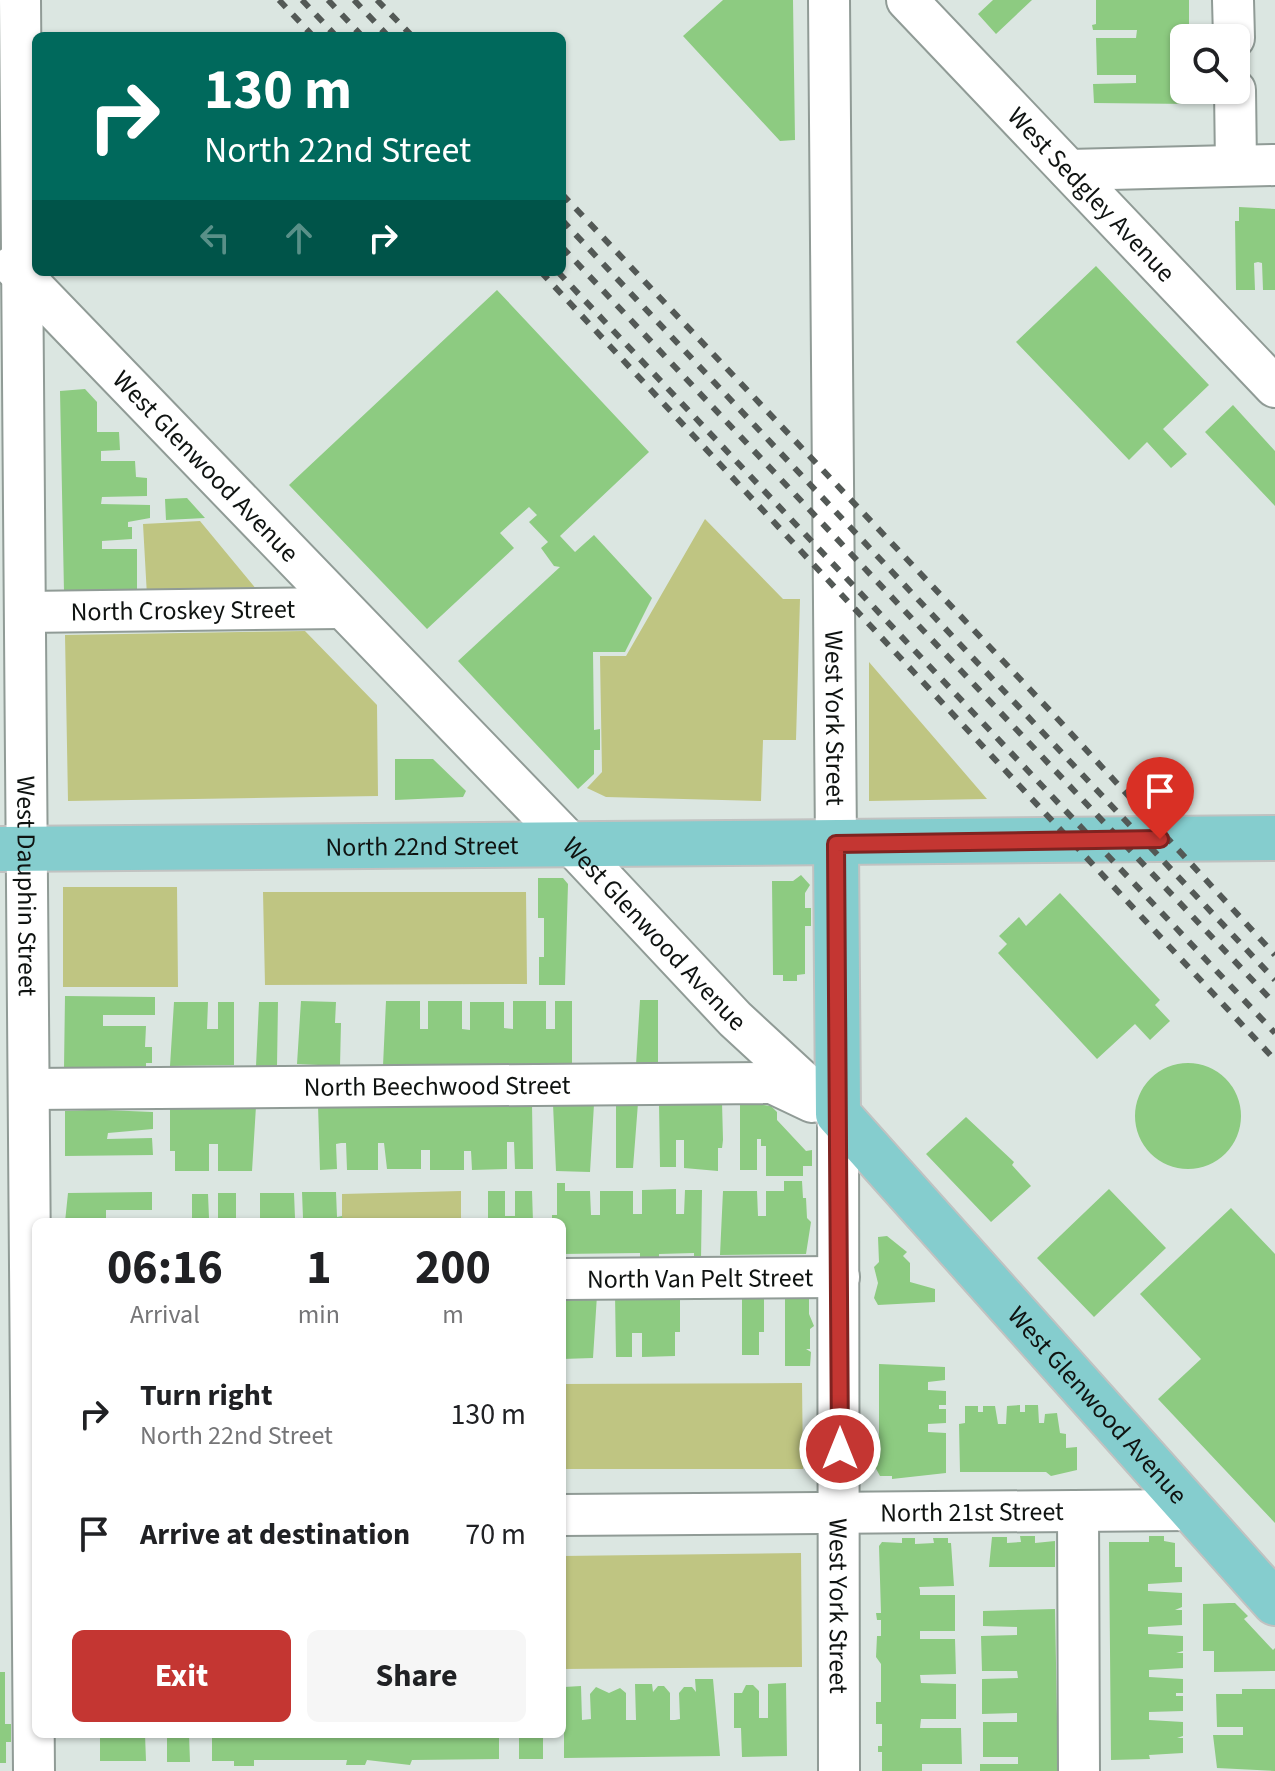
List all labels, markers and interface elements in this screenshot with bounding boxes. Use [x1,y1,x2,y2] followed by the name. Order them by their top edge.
[1170,24,1250,104] map controls
[1170,24,1250,104] button: search
[204,51,352,130] text: 130 m
[72,64,176,168] icon: right
[999,99,1184,290] street label: West Sedgley Avenue
[204,125,471,176] text: North 22nd Street
[193,216,237,260] icon: left
[277,216,321,260] icon: ahead
[361,216,405,260] icon: right
[104,362,307,571] street label: West Glenwood Avenue
[70,591,296,630] street label: North Croskey Street
[815,630,854,806] street label: West York Street
[1126,757,1194,839] pin
[1138,769,1182,813] icon: arrive
[7,776,46,997] street label: West Dauphin Street
[325,827,519,866] street label: North 22nd Street
[554,828,754,1040] street label: West Glenwood Avenue
[303,1067,571,1106] street label: North Beechwood Street
[107,1234,223,1302] text: 06:16
[306,1234,332,1302] text: 1
[415,1234,491,1302] text: 200
[587,1259,813,1298] street label: North Van Pelt Street
[130,1296,200,1333] text: Arrival
[298,1296,340,1333] text: min
[442,1296,464,1333] text: m
[999,1298,1196,1512] street label: West Glenwood Avenue
[140,1374,272,1417] text: Turn right
[72,1392,116,1436] icon: right
[450,1393,526,1436] text: 130 m
[798,1407,882,1491] position arrow
[140,1417,333,1454] text: North 22nd Street
[880,1493,1064,1531] street label: North 21st Street
[72,1512,116,1556] icon: arrive
[140,1513,410,1556] text: Arrive at destination
[465,1513,526,1556] text: 70 m
[820,1518,857,1694] street label: West York Street
[72,1630,291,1722] button: Exit
[307,1630,526,1722] button: Share

